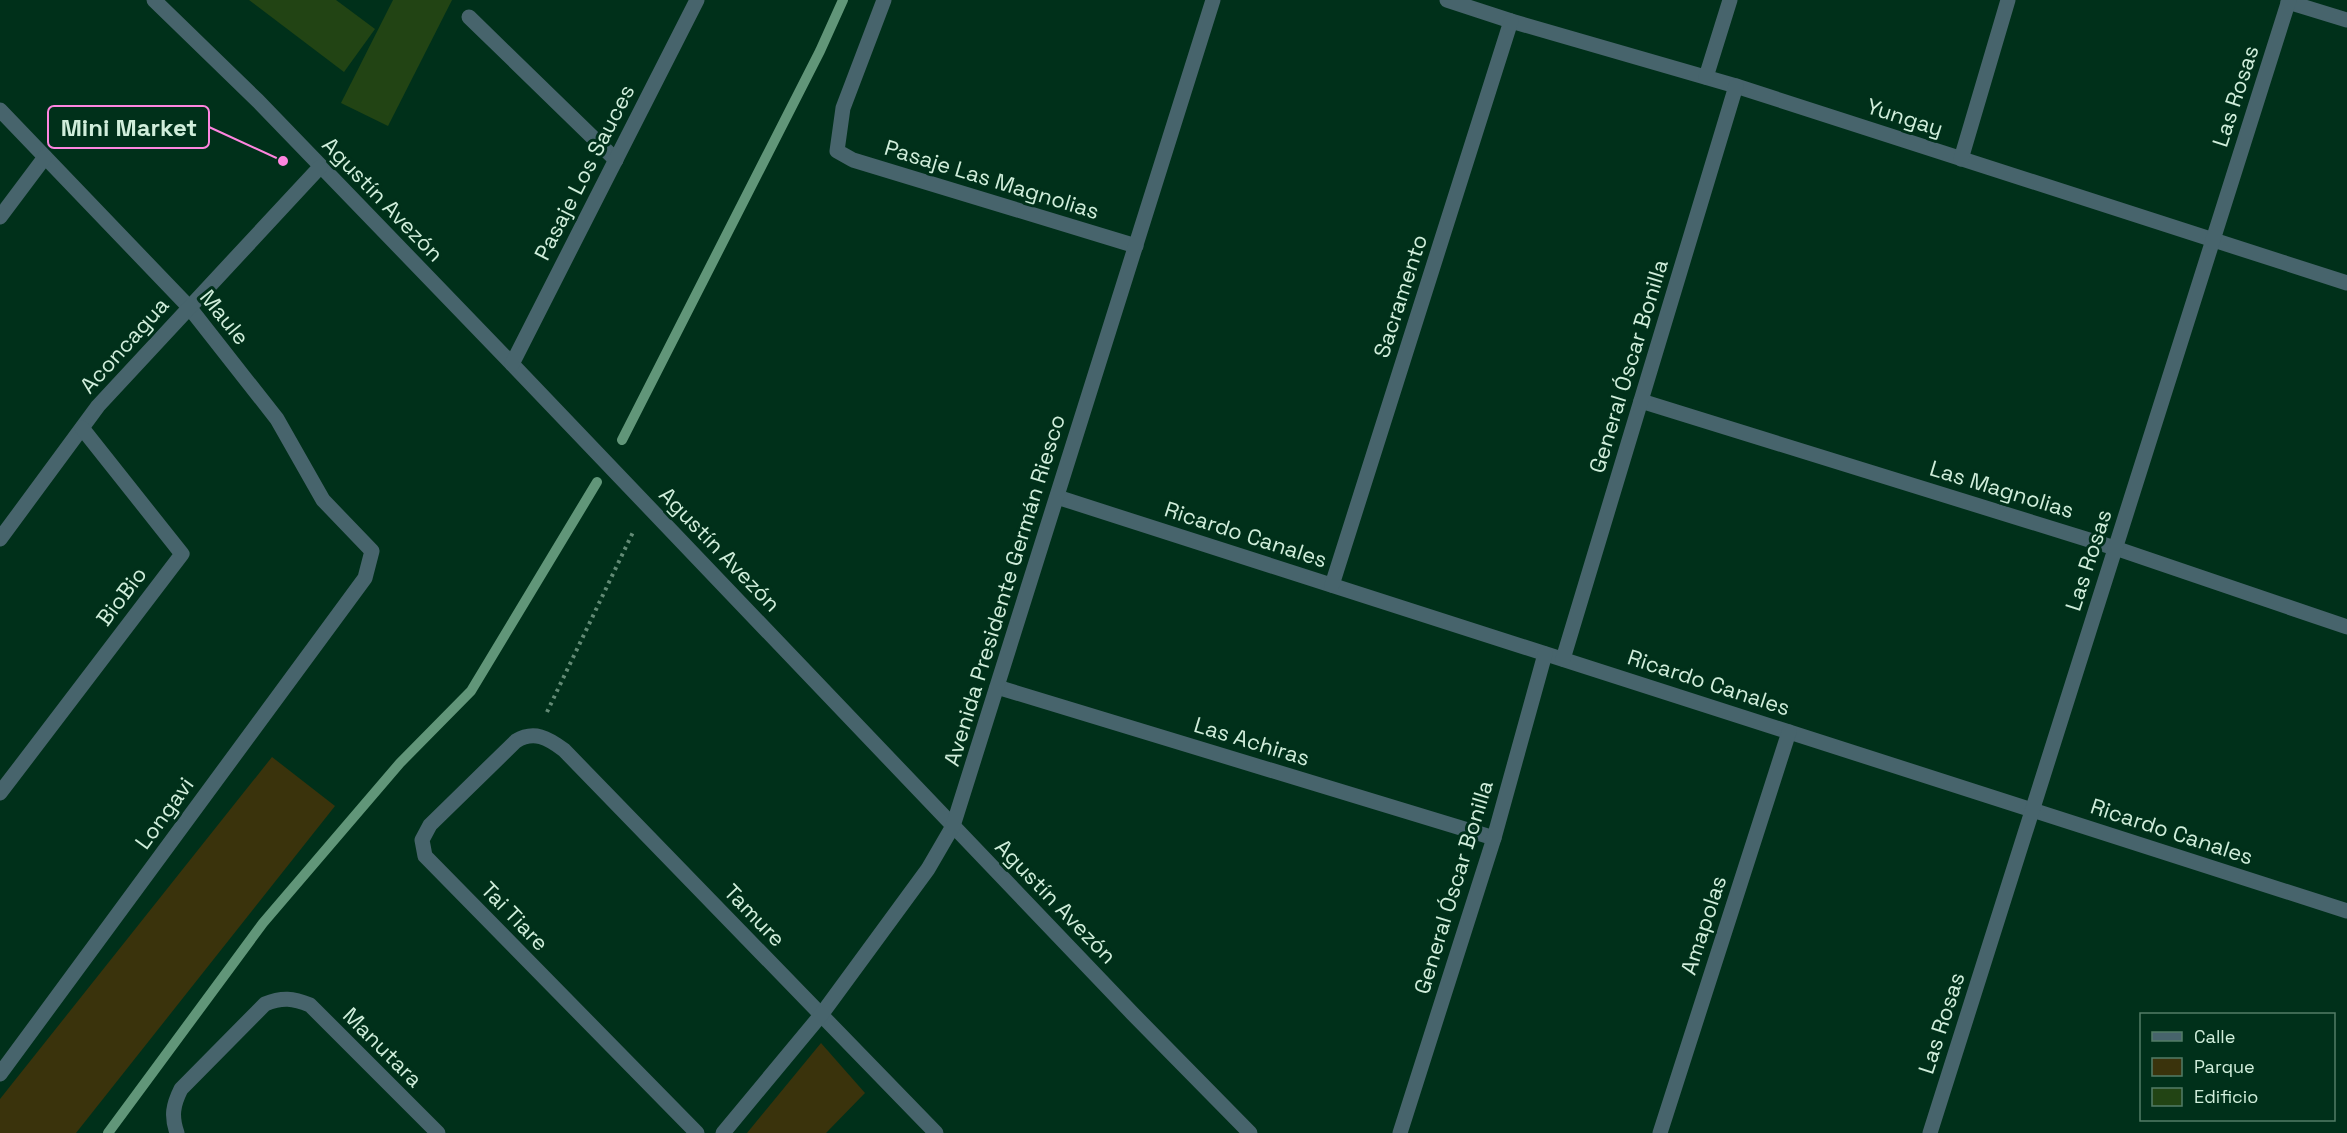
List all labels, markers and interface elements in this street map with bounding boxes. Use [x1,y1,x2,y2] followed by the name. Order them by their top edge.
[2205,42,2265,150] street label: Las Rosas
[528,79,640,265] street label: Pasaje Los Sauces
[1863,92,1947,142] street label: Yungay
[48,106,209,148] callout: Mini Market
[61,112,197,143] text: Mini Market
[316,131,450,267] street label: Agustín Avezón
[881,133,1103,225] street label: Pasaje Las Magnolias
[1367,231,1433,361] street label: Sacramento
[1582,255,1674,476] street label: General Óscar Bonilla
[194,284,256,350] street label: Maule
[73,291,175,399] street label: Aconcagua
[937,411,1071,769] street label: Avenida Presidente Germán Riesco
[1926,454,2078,524] street label: Las Magnolias
[653,481,787,617] street label: Agustín Avezón
[1161,495,1331,573] street label: Ricardo Canales
[2058,506,2118,614] street label: Las Rosas
[90,561,152,631] street label: BioBio
[1624,643,1794,721] street label: Ricardo Canales
[1191,710,1313,772] street label: Las Achiras
[128,771,200,855] street label: Longavi
[1407,776,1499,997] street label: General Óscar Bonilla
[2087,792,2257,870] street label: Ricardo Canales
[989,833,1123,969] street label: Agustín Avezón
[1674,872,1732,978] street label: Amapolas
[475,875,555,957] street label: Tai Tiare
[718,878,792,952] street label: Tamure
[1911,969,1971,1077] street label: Las Rosas
[337,1001,429,1093] street label: Manutara
[2140,1013,2335,1121] legend
[2194,1025,2235,1048] text: Calle
[2194,1055,2255,1078] text: Parque
[2194,1085,2258,1108] text: Edificio

